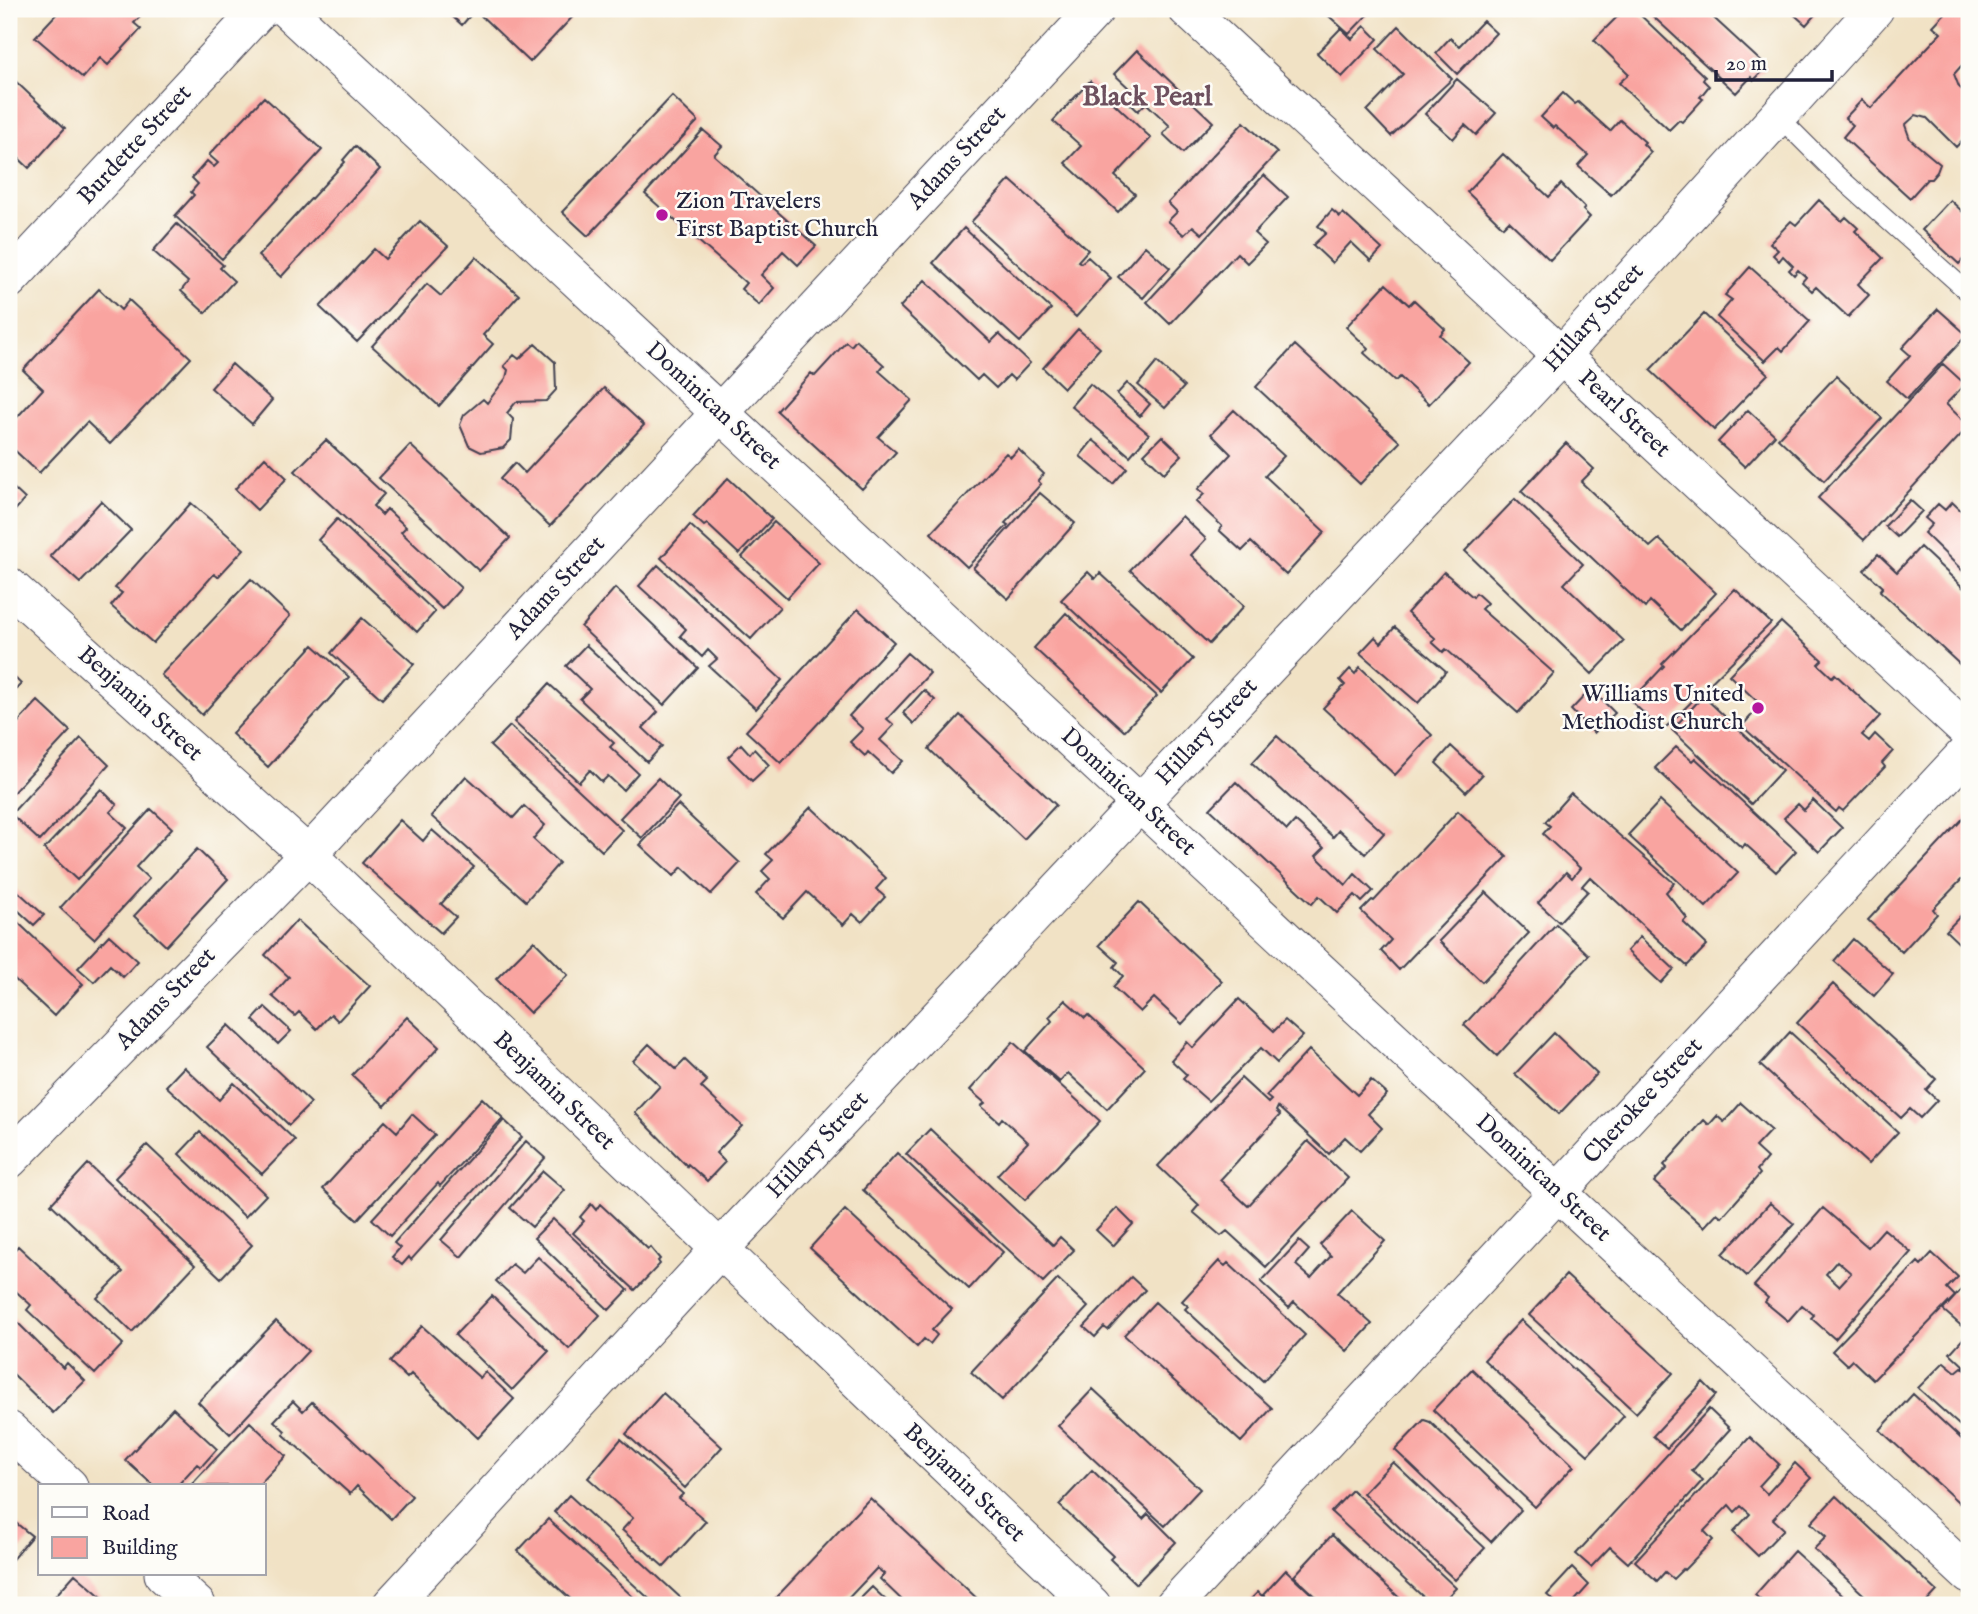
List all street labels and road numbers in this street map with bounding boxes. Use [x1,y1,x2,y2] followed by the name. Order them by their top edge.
[71,78,199,212] street label: Burdette Street
[900,99,1013,217] street label: Adams Street
[1537,257,1651,379] street label: Hillary Street
[639,335,787,477] street label: Dominican Street
[1571,363,1677,465] street label: Pearl Street
[499,529,612,647] street label: Adams Street
[71,640,209,768] street label: Benjamin Street
[1149,672,1265,792] street label: Hillary Street
[1054,721,1202,863] street label: Dominican Street
[109,941,223,1058] street label: Adams Street
[486,1025,622,1157] street label: Benjamin Street
[1576,1031,1710,1171] street label: Cherokee Street
[760,1085,876,1205] street label: Hillary Street
[1469,1107,1617,1249] street label: Dominican Street
[896,1417,1032,1549] street label: Benjamin Street

